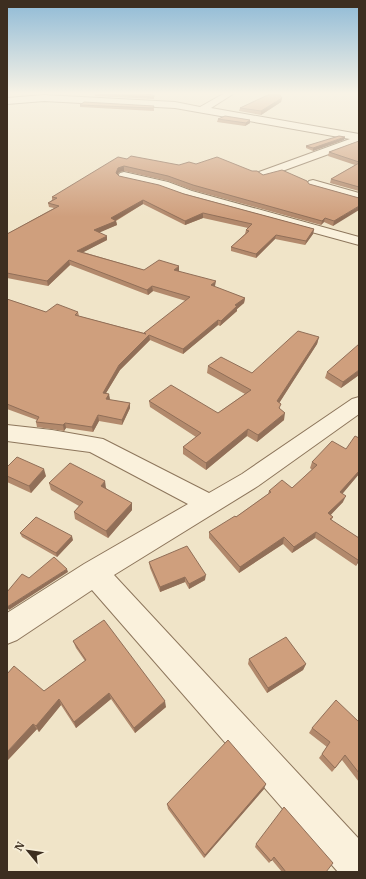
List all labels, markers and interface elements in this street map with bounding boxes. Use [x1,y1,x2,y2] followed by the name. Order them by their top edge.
[8,831,48,871] north arrow
[11,839,28,853] text: N

